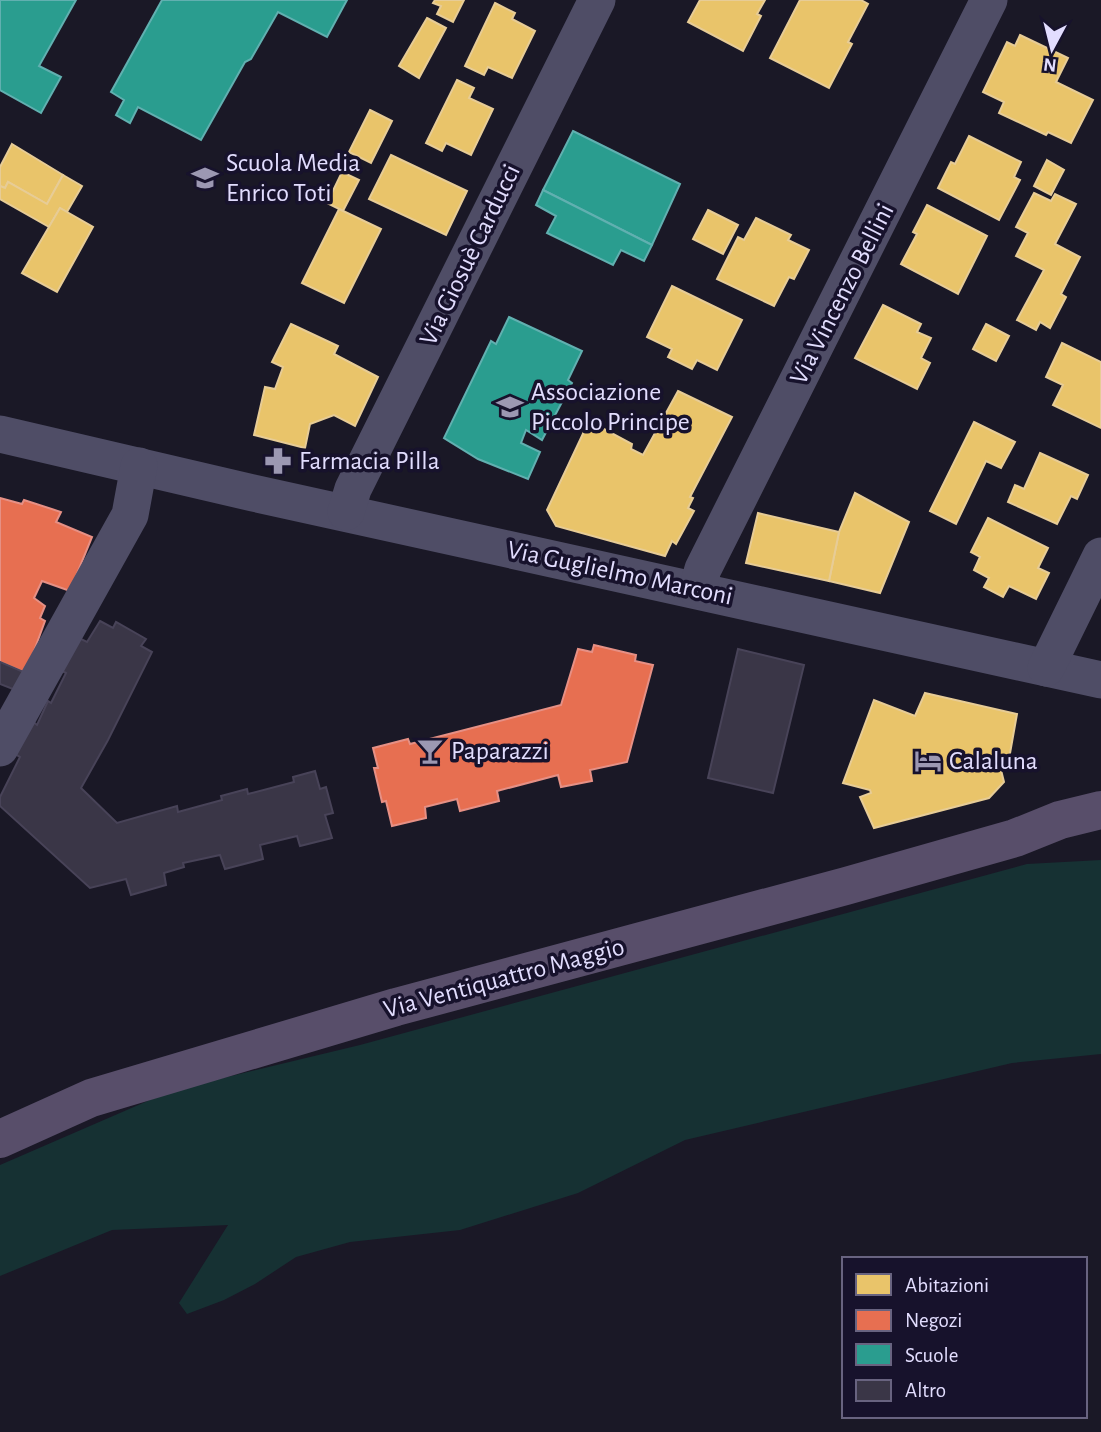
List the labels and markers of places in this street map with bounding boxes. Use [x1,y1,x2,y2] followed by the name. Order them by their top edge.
[226,150,360,206] place label: Scuola Media Enrico Toti
[190,163,220,193] school or university icon: Scuola Media Enrico Toti
[531,379,690,435] place label: Associazione Piccolo Principe
[495,392,525,422] school or university icon: Associazione Piccolo Principe
[263,446,293,476] pharmacy icon: Farmacia Pilla
[299,448,440,474] place label: Farmacia Pilla
[415,736,445,766] bar icon: Paparazzi
[451,738,549,764] place label: Paparazzi
[913,746,943,776] hotel icon: Calaluna
[949,748,1038,774] place label: Calaluna

